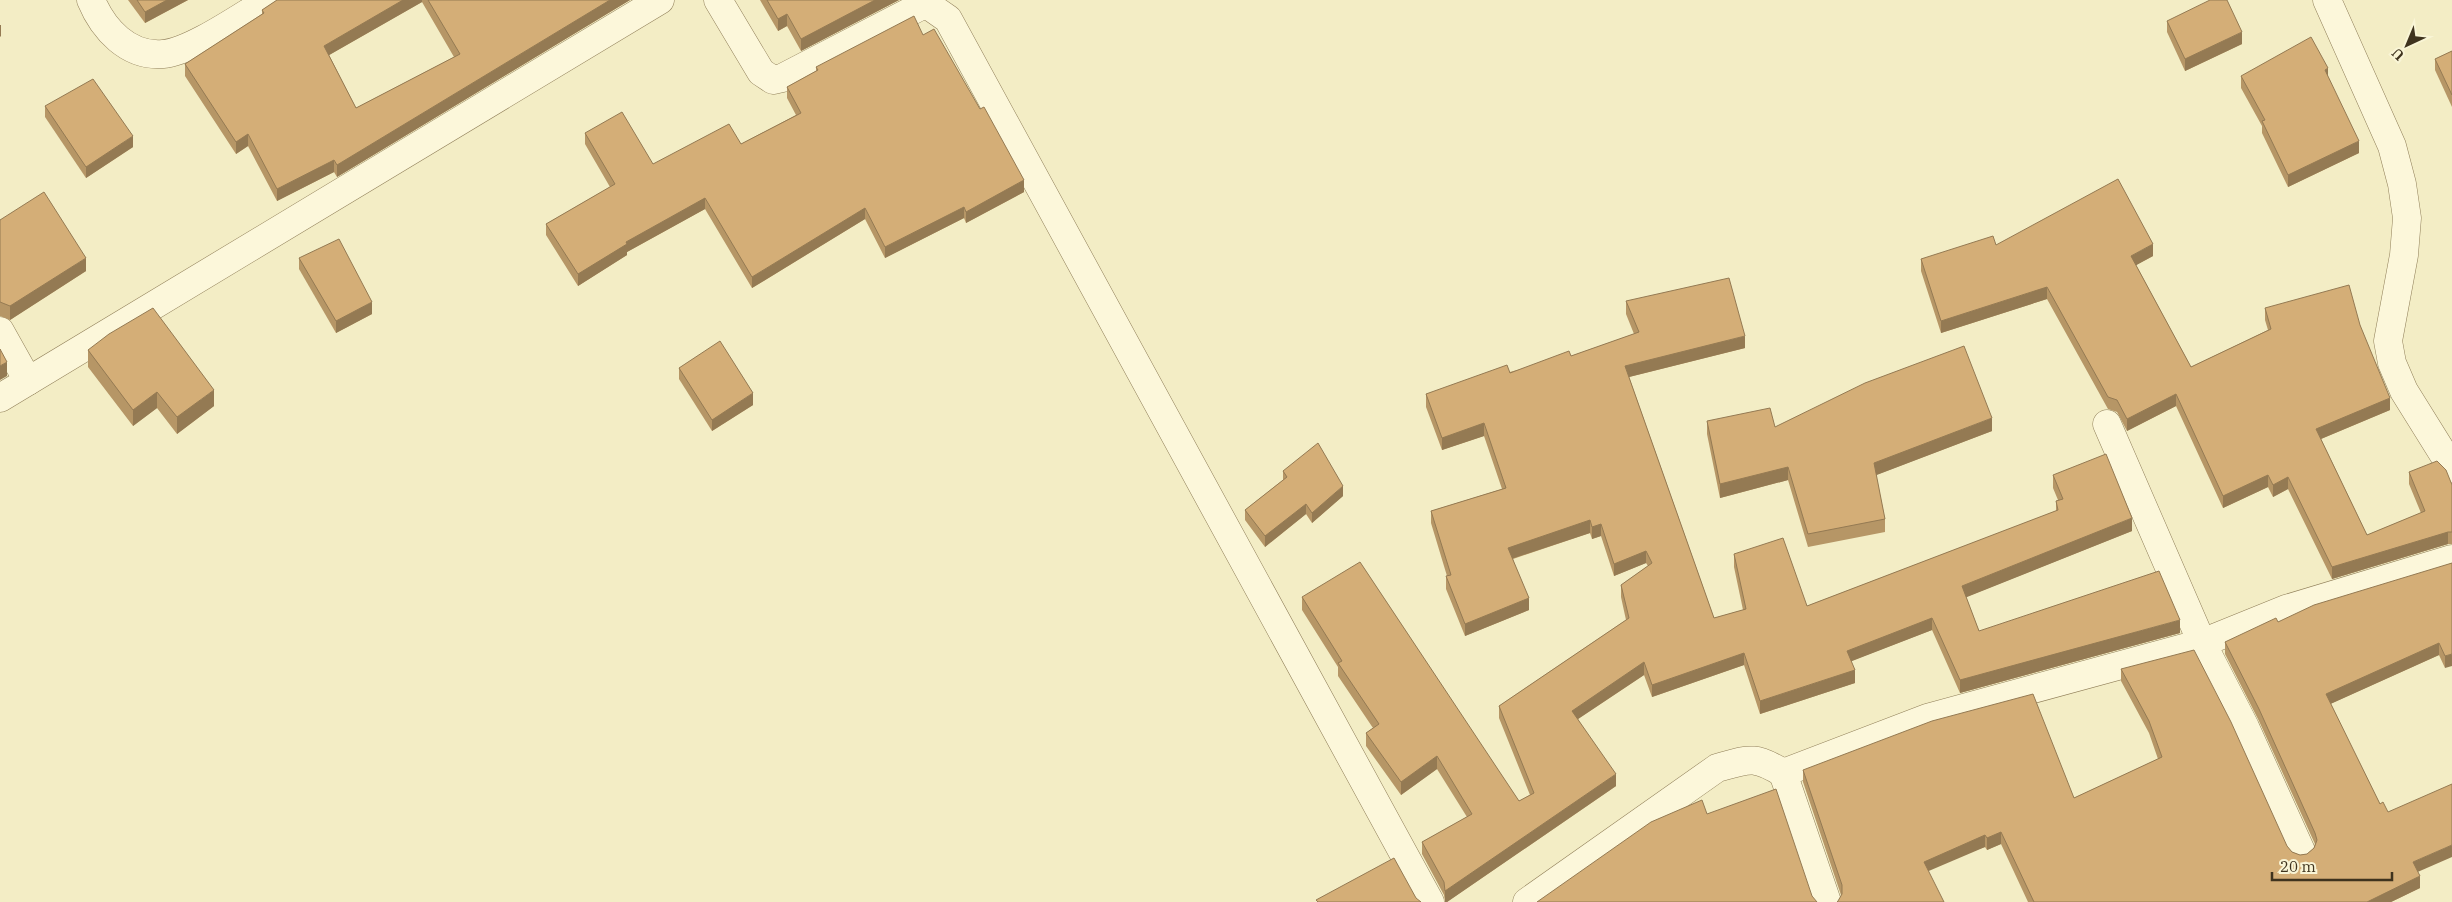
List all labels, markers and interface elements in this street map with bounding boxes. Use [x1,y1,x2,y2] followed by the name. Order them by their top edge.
[2382,20,2432,70] north arrow
[2388,44,2408,65] text: U
[2272,850,2392,882] scale bar
[2280,857,2316,876] text: 20 m

